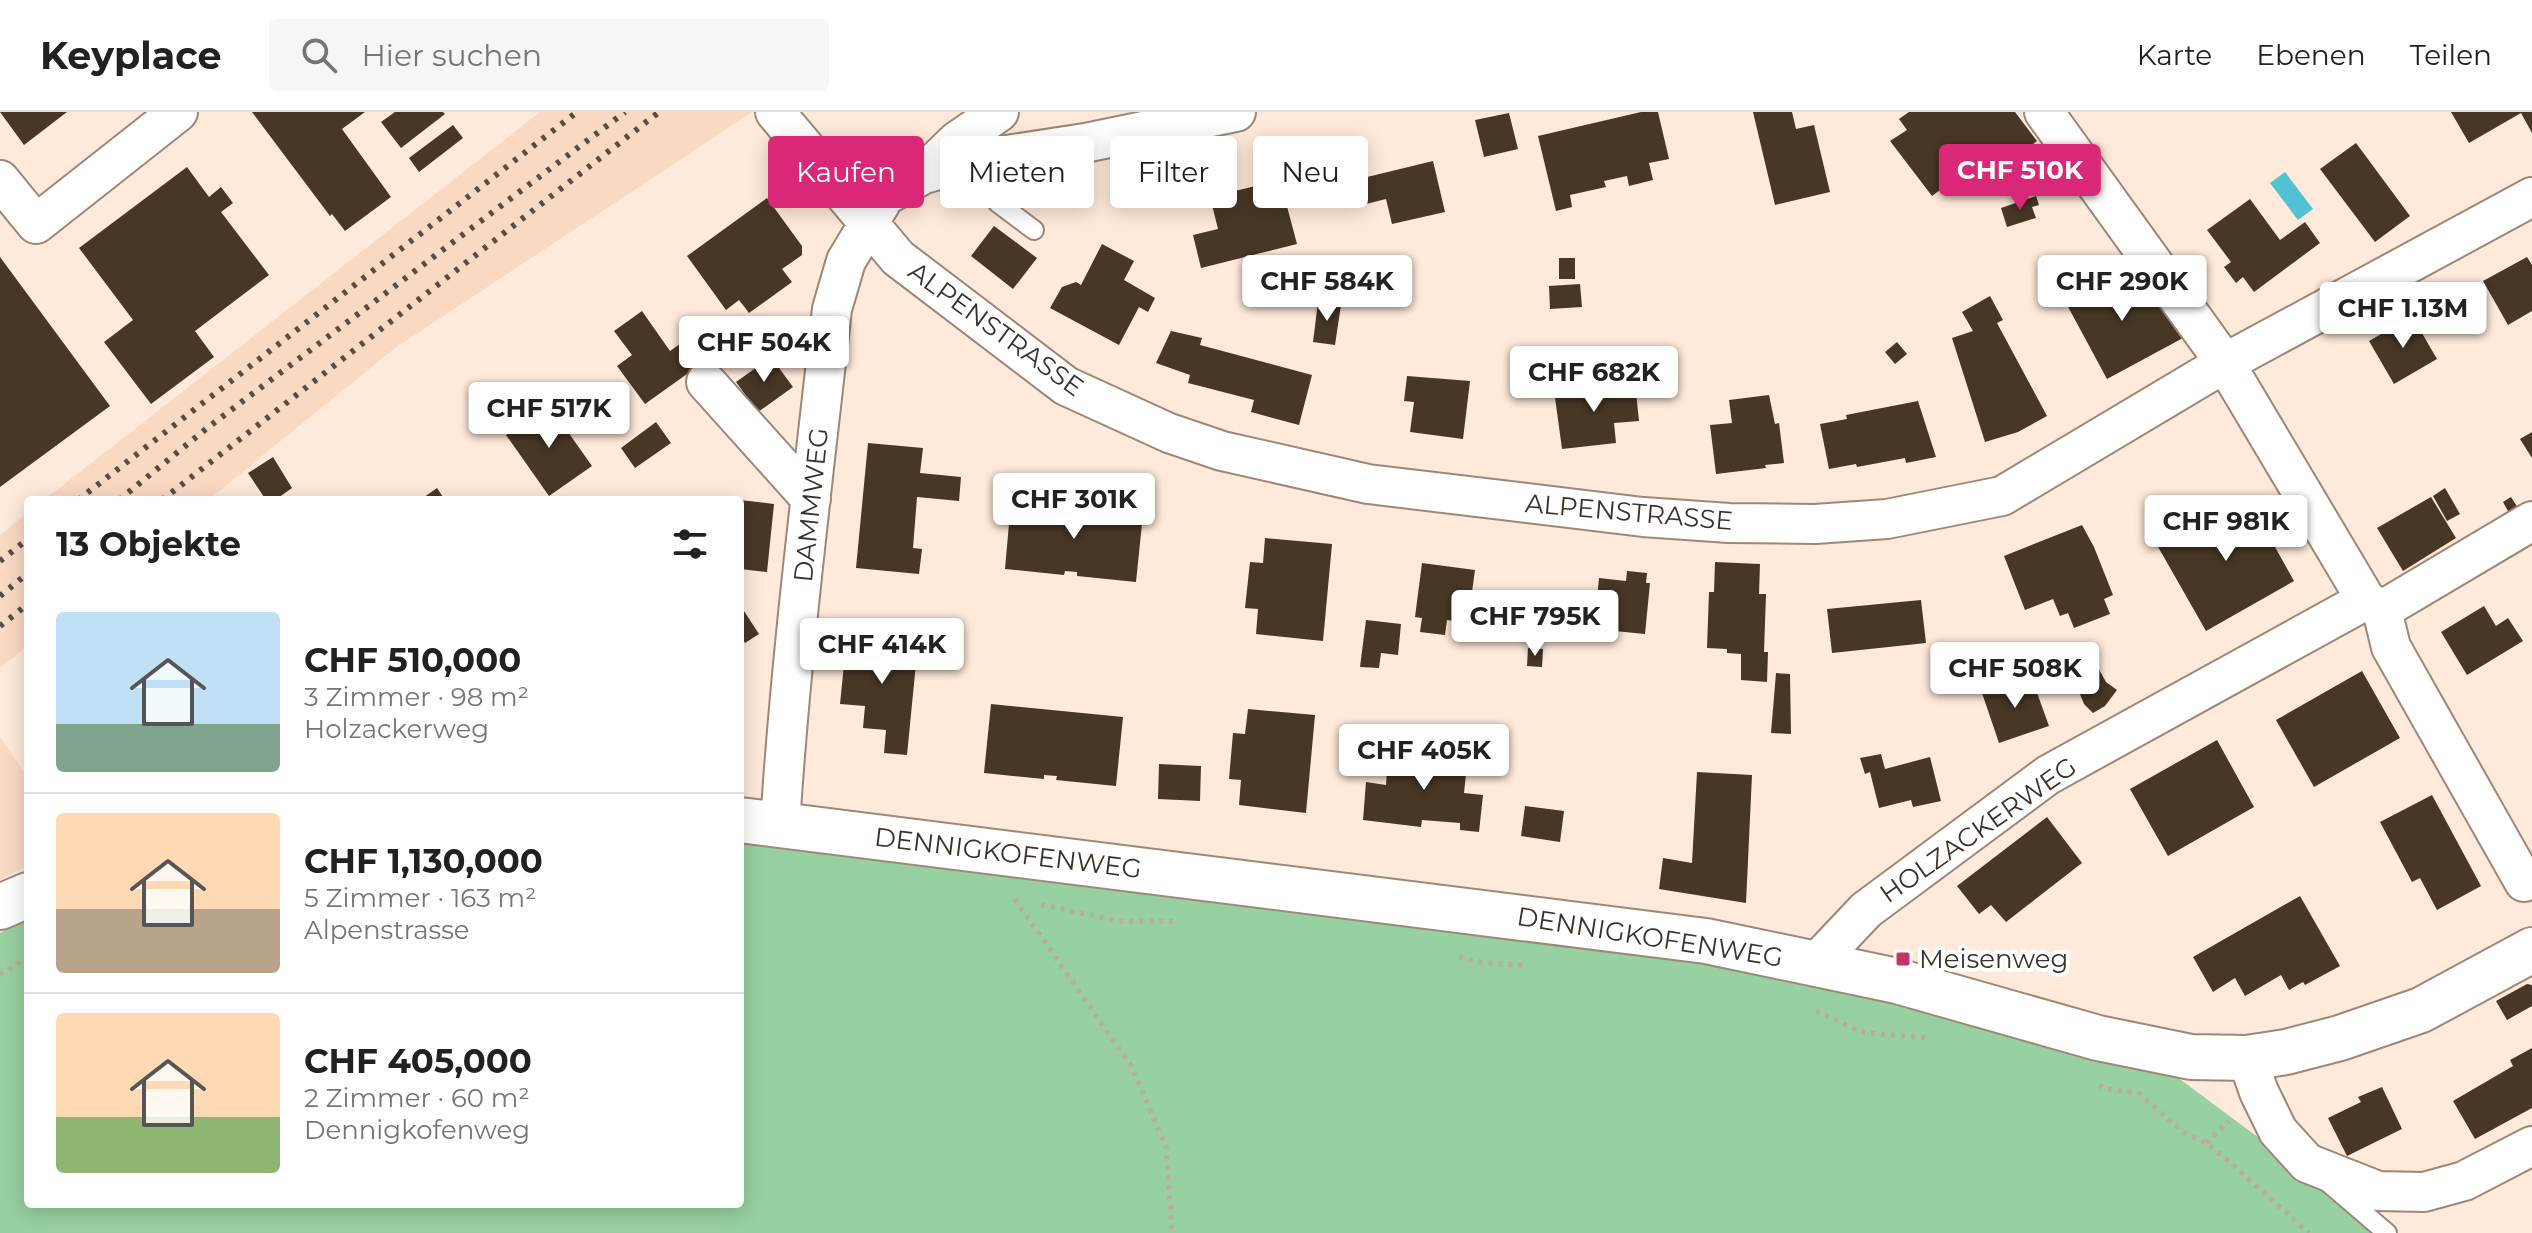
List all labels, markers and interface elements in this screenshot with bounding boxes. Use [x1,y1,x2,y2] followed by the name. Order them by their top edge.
[269,19,829,91] search box
[40,32,221,79] text: Keyplace
[297,33,341,77] icon: search
[361,37,542,74] text: Hier suchen
[2137,38,2212,72] text: Karte
[2256,38,2366,72] text: Ebenen
[2410,38,2492,72] text: Teilen
[768,136,924,208] chip: Kaufen
[940,136,1094,208] chip: Mieten
[1110,136,1237,208] chip: Filter
[1253,136,1368,208] chip: Neu
[1937,144,2103,212] pin: CHF 510K
[1957,154,2083,186] text: CHF 510K
[902,255,1090,403] street label: ALPENSTRASSE
[1244,255,1410,323] pin: CHF 584K
[2039,255,2205,323] pin: CHF 290K
[1260,265,1394,297] text: CHF 584K
[2056,265,2188,297] text: CHF 290K
[2311,282,2495,350] pin: CHF 1.13M
[2338,292,2468,324] text: CHF 1.13M
[681,316,847,384] pin: CHF 504K
[697,326,831,358] text: CHF 504K
[1511,346,1677,414] pin: CHF 682K
[1528,356,1660,388] text: CHF 682K
[466,382,632,450] pin: CHF 517K
[487,392,611,424] text: CHF 517K
[787,426,835,584] street label: DAMMWEG
[991,473,1157,541] pin: CHF 301K
[1011,483,1137,515] text: CHF 301K
[1524,487,1734,537] street label: ALPENSTRASSE
[2143,495,2309,563] pin: CHF 981K
[2163,505,2289,537] text: CHF 981K
[668,522,712,566] icon: filters
[56,523,241,565] text: 13 Objekte
[1452,590,1618,658] pin: CHF 795K
[1469,600,1601,632] text: CHF 795K
[799,618,965,686] pin: CHF 414K
[818,628,946,660] text: CHF 414K
[304,639,521,681] text: CHF 510,000
[1932,642,2098,710] pin: CHF 508K
[120,644,216,740] icon: home
[1948,652,2082,684] text: CHF 508K
[304,681,529,713] text: 3 Zimmer · 98 m²
[304,713,489,745] text: Holzackerweg
[1341,724,1507,792] pin: CHF 405K
[1357,734,1491,766] text: CHF 405K
[1874,750,2082,910] street label: HOLZACKERWEG
[873,821,1143,885] street label: DENNIGKOFENWEG
[304,840,543,882] text: CHF 1,130,000
[120,845,216,941] icon: home
[304,882,536,914] text: 5 Zimmer · 163 m²
[1515,900,1785,974] street label: DENNIGKOFENWEG
[304,914,470,946] text: Alpenstrasse
[1919,943,2068,975] place label: Meisenweg
[1894,950,1912,968] marker: Meisenweg
[304,1040,532,1082] text: CHF 405,000
[120,1045,216,1141] icon: home
[304,1082,530,1114] text: 2 Zimmer · 60 m²
[304,1114,530,1146] text: Dennigkofenweg

